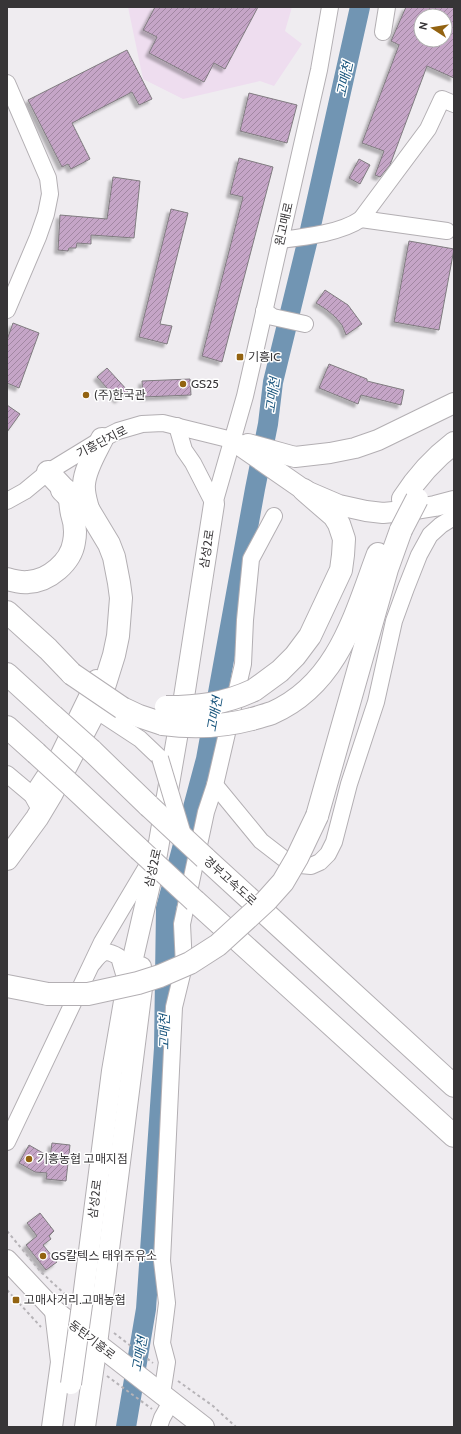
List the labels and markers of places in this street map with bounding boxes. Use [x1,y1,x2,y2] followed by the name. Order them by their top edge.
[248,349,281,364] place label: 기흥IC
[235,352,245,362] marker: 기흥IC
[191,376,219,391] place label: GS25
[178,379,188,389] marker: GS25
[94,387,146,402] place label: (주)한국관
[81,390,91,400] marker: (주)한국관
[37,1151,128,1166] place label: 기흥농협 고매지점
[24,1154,34,1164] marker: 기흥농협 고매지점
[51,1248,157,1263] place label: GS칼텍스 태위주유소
[38,1251,48,1261] marker: GS칼텍스 태위주유소
[24,1292,126,1307] place label: 고매사거리.고매농협
[11,1295,21,1305] marker: 고매사거리.고매농협

